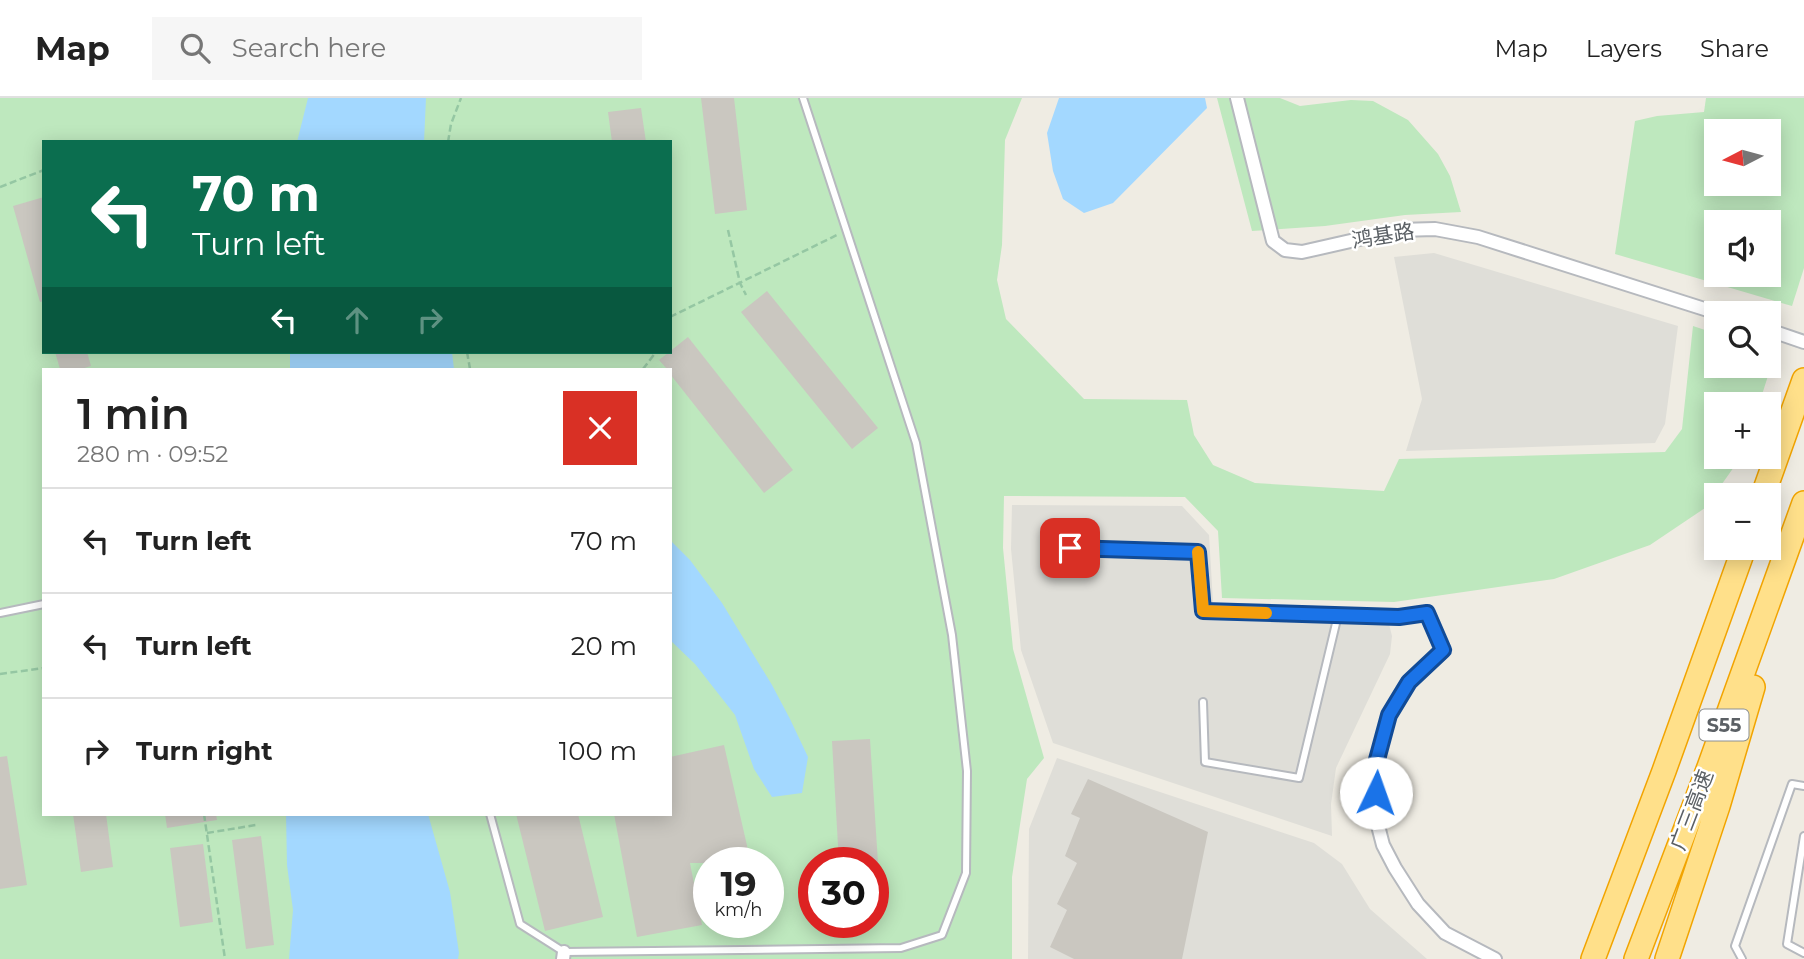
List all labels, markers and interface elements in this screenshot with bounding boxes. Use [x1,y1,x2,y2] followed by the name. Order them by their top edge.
[152,17,642,80] search box
[35,28,110,68] text: Map
[176,29,214,67] icon: search
[232,32,386,64] text: Search here
[1494,34,1548,63] text: Map
[1586,34,1662,63] text: Layers
[1700,34,1769,63] text: Share
[1704,119,1782,196] north arrow
[1704,119,1781,560] map controls
[192,164,320,223] text: 70 m
[77,168,168,259] icon: left
[1704,210,1781,287] button: sound
[1350,218,1416,253] street label: 鸿基路
[192,224,326,263] text: Turn left
[265,301,303,339] icon: left
[338,301,376,339] icon: ahead
[411,301,449,339] icon: right
[1704,301,1781,378] button: search
[77,388,190,440] text: 1 min
[563,391,637,465] button: close
[1704,392,1781,469] button: +
[77,440,228,468] text: 280 m · 09:52
[1704,483,1781,560] button: −
[1040,518,1100,578] pin
[77,522,115,560] icon: left
[136,525,252,557] text: Turn left
[571,525,637,557] text: 70 m
[1051,529,1089,567] icon: arrive
[77,627,115,665] icon: left
[136,630,252,662] text: Turn left
[571,630,637,662] text: 20 m
[1700,710,1748,740] road number: S55
[77,732,115,770] icon: right
[136,735,272,767] text: Turn right
[559,735,637,767] text: 100 m
[1339,756,1413,830] position arrow
[1665,766,1718,854] street label: 广三高速
[798,847,889,938] speed limit sign: 30
[720,862,757,905] text: 19
[714,899,763,921] text: km/h

